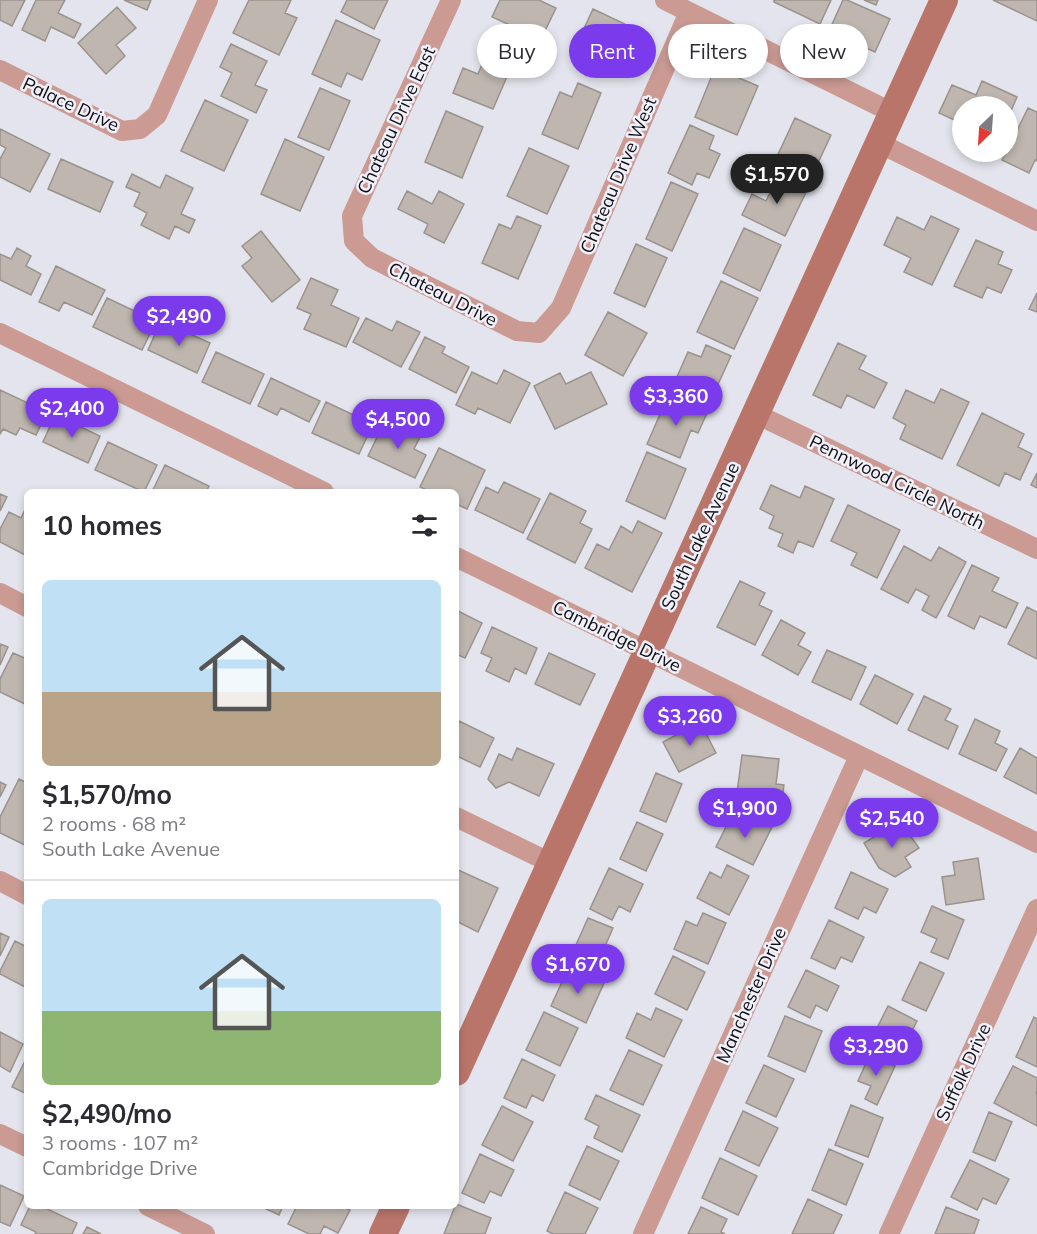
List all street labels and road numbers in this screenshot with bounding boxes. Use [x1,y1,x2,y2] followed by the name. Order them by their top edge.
[352,43,440,197] street label: Chateau Drive East
[19,72,123,136] street label: Palace Drive
[575,93,661,257] street label: Chateau Drive West
[385,257,501,331] street label: Chateau Drive
[806,430,988,534] street label: Pennwood Circle North
[656,459,744,613] street label: South Lake Avenue
[549,595,685,677] street label: Cambridge Drive
[711,924,791,1066] street label: Manchester Drive
[930,1019,996,1125] street label: Suffolk Drive

